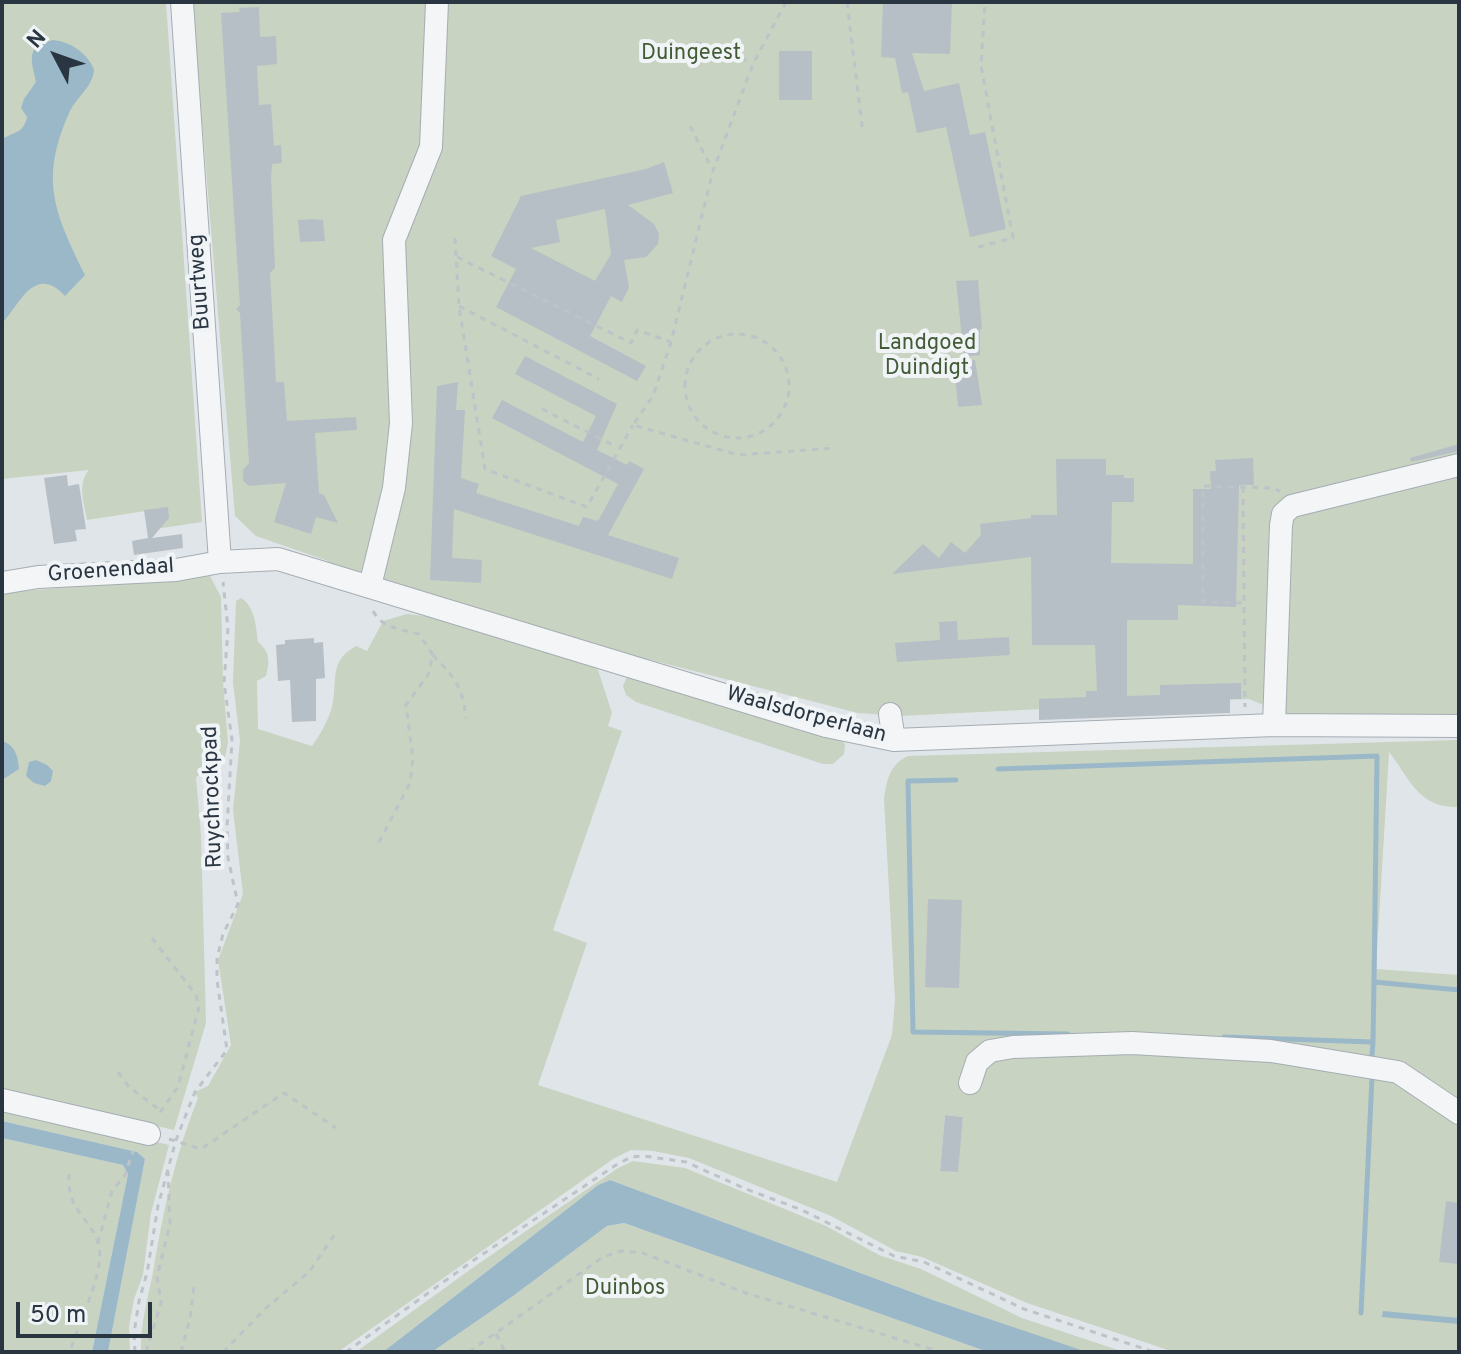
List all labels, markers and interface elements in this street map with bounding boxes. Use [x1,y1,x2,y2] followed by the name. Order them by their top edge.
[16,16,96,96] north arrow
[22,25,53,55] text: N
[641,42,741,68] park label: Duingeest
[184,233,218,331] street label: Buurtweg
[878,332,976,384] park label: Landgoed Duindigt
[47,554,175,590] street label: Groenendaal
[723,682,889,750] street label: Waalsdorperlaan
[198,725,230,869] street label: Ruychrockpad
[585,1277,665,1303] park label: Duinbos
[20,1286,156,1336] scale bar
[30,1301,86,1331] text: 50 m

